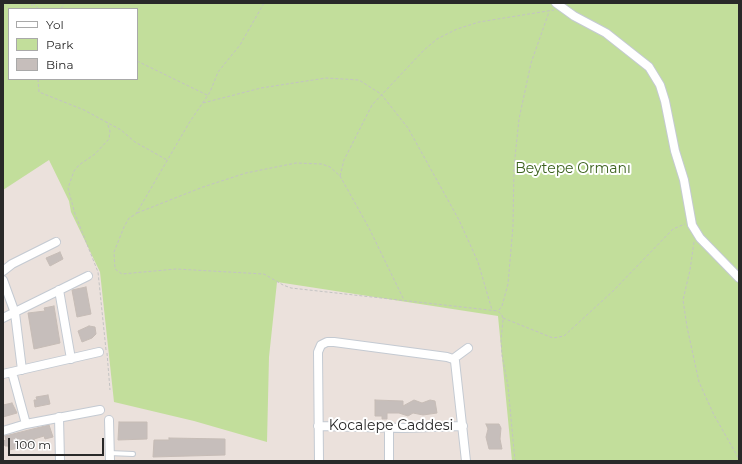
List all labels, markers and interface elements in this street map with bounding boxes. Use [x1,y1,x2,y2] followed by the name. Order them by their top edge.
[8,8,138,80] legend
[46,17,64,32] text: Yol
[46,37,73,52] text: Park
[46,57,73,72] text: Bina
[515,161,631,177] park label: Beytepe Ormanı
[329,418,453,434] street label: Kocalepe Caddesi
[10,430,106,456] scale bar
[15,437,51,452] text: 100 m

